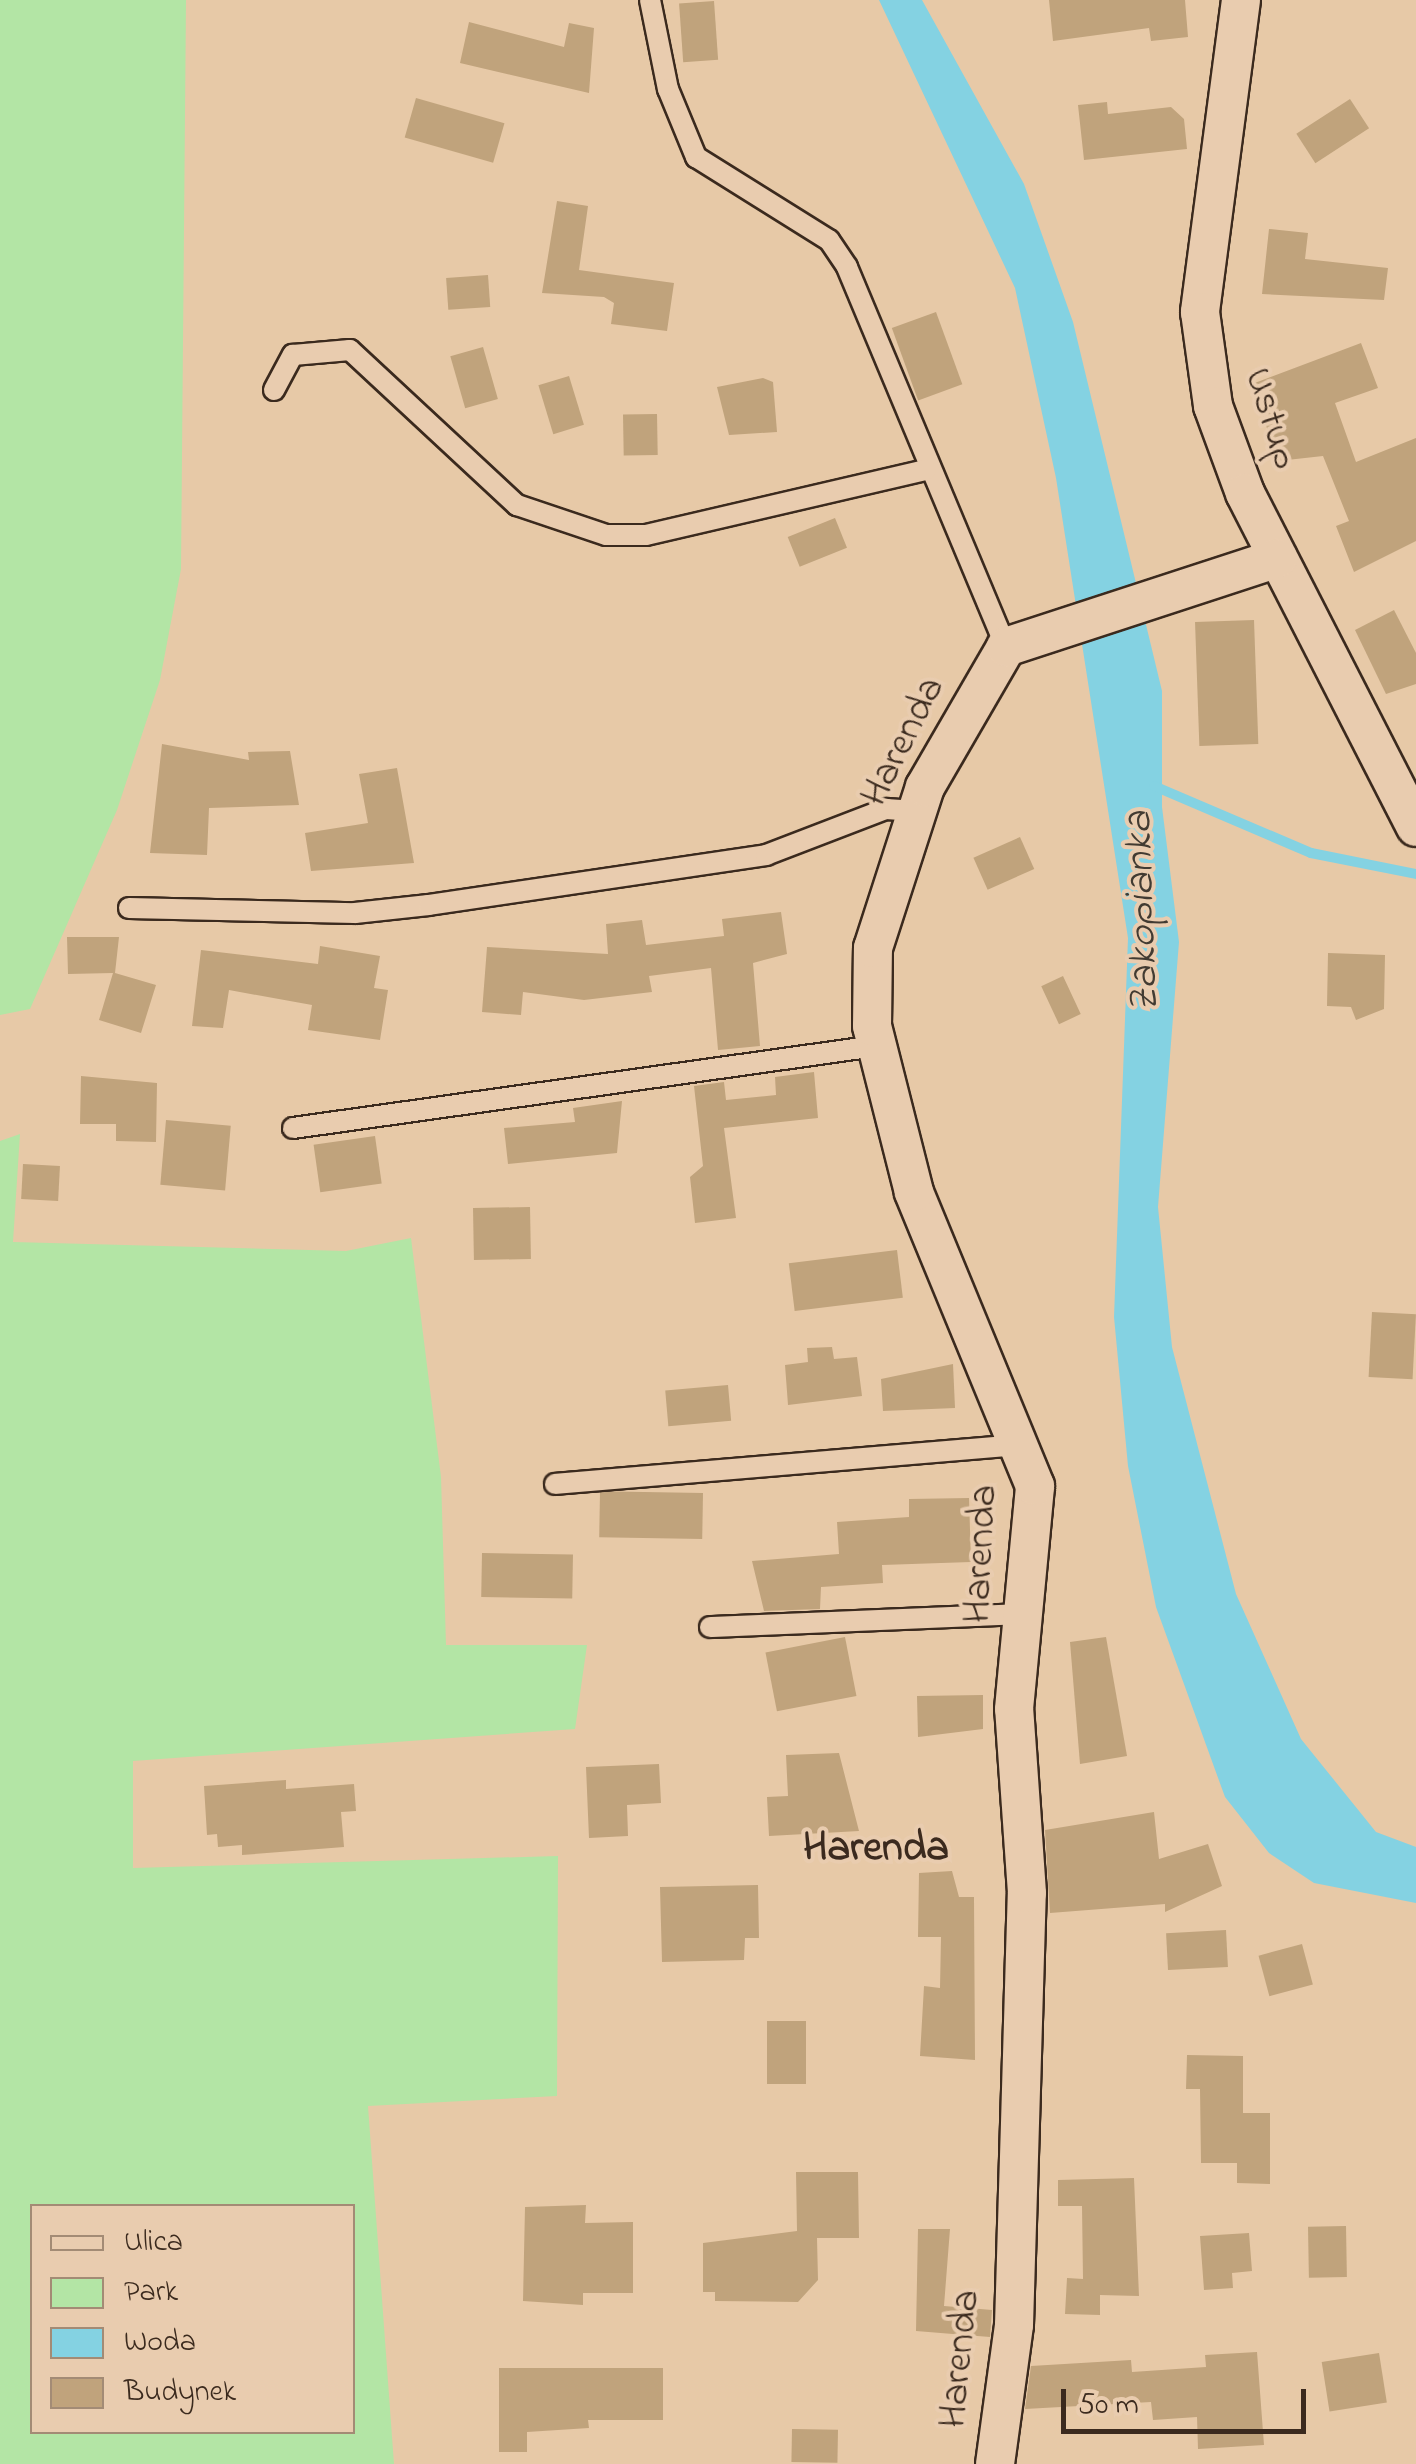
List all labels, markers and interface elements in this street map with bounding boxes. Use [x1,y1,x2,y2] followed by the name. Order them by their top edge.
[1232,362,1308,476] street label: Ustup
[851,669,957,815] street label: Harenda
[1114,810,1172,1014] water label: Zakopianka
[954,1483,1010,1625] street label: Harenda
[803,1824,949,1874] district label: Harenda
[30,2204,355,2434] legend
[124,2221,183,2265] text: Ulica
[124,2271,178,2315] text: Park
[930,2287,992,2431] street label: Harenda
[124,2321,196,2365] text: Woda
[1066,2369,1311,2431] scale bar
[124,2371,236,2415] text: Budynek
[1078,2384,1139,2428] text: 50 m

